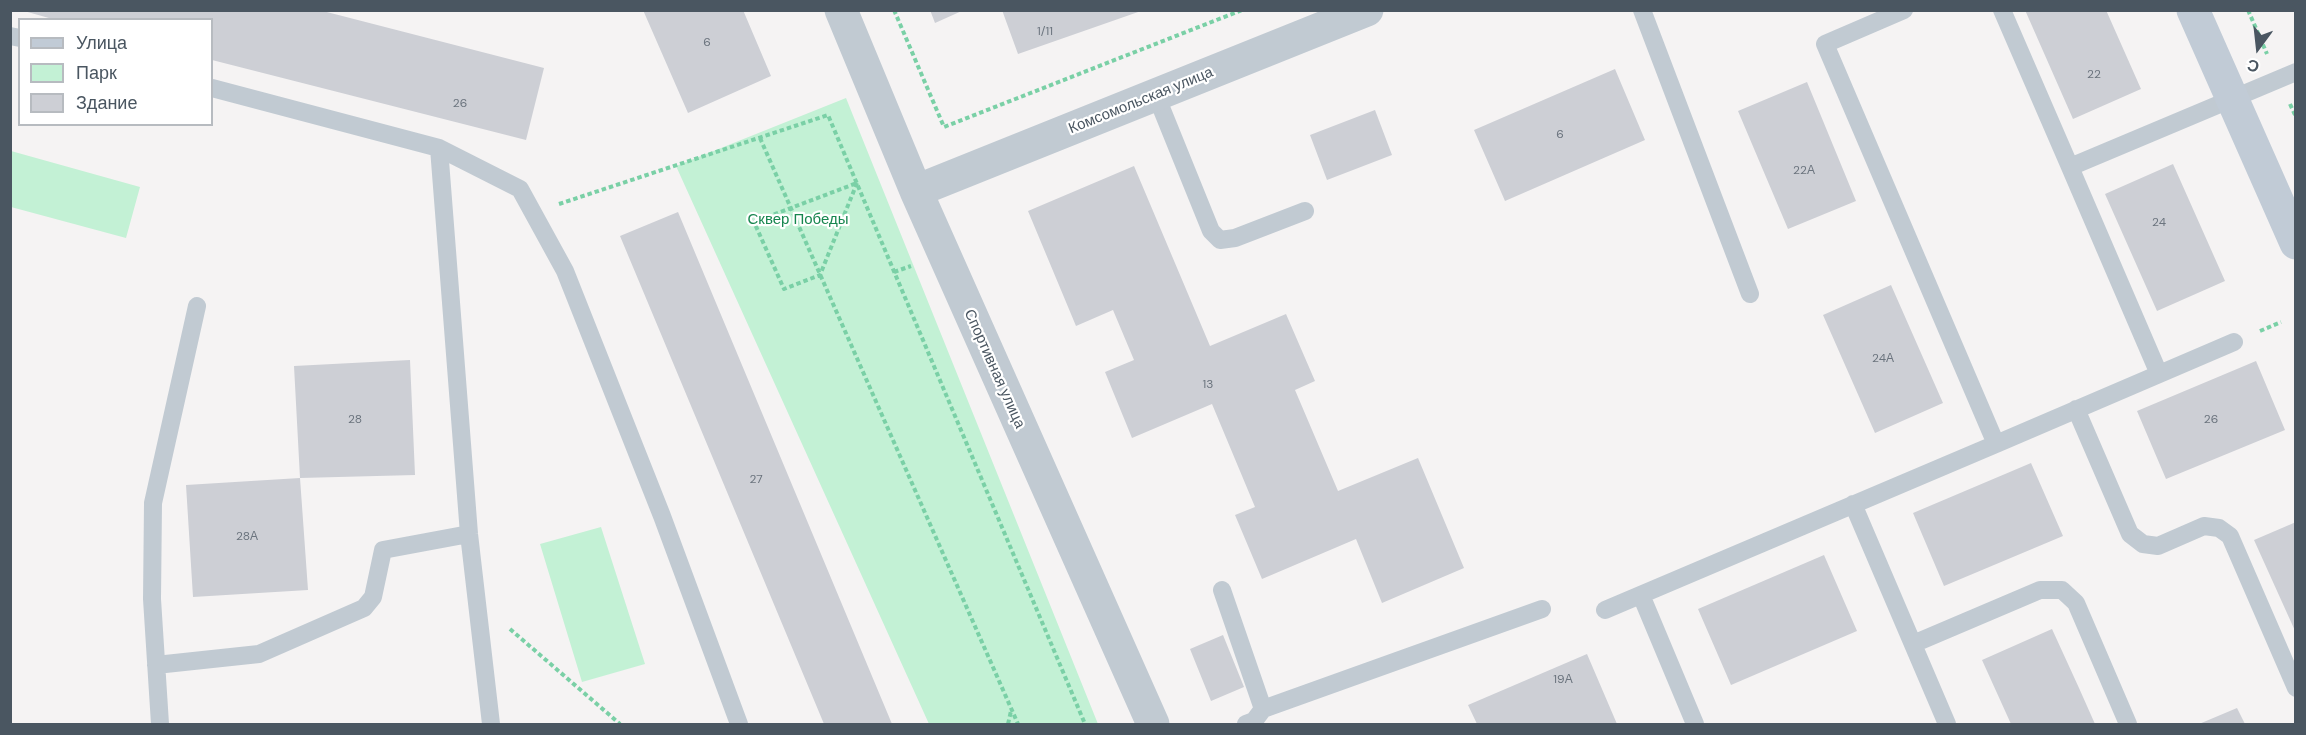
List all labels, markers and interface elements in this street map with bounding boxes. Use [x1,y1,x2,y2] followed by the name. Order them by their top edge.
[18,18,213,126] legend
[2228,18,2288,78] north arrow
[1037,25,1053,39] house number: 1/11
[76,31,127,55] text: Улица
[703,36,711,50] house number: 6
[2245,54,2262,78] text: С
[76,61,117,85] text: Парк
[1066,64,1216,138] street label: Комсомольская улица
[2087,68,2101,82] house number: 22
[76,91,137,115] text: Здание
[453,97,467,111] house number: 26
[1556,128,1564,142] house number: 6
[1793,164,1815,178] house number: 22А
[748,211,848,229] park label: Сквер Победы
[2152,216,2166,230] house number: 24
[960,307,1028,431] street label: Спортивная улица
[1872,352,1894,366] house number: 24А
[1203,378,1213,392] house number: 13
[348,413,362,427] house number: 28
[2204,413,2218,427] house number: 26
[749,473,763,487] house number: 27
[236,530,258,544] house number: 28А
[1553,673,1573,687] house number: 19А

